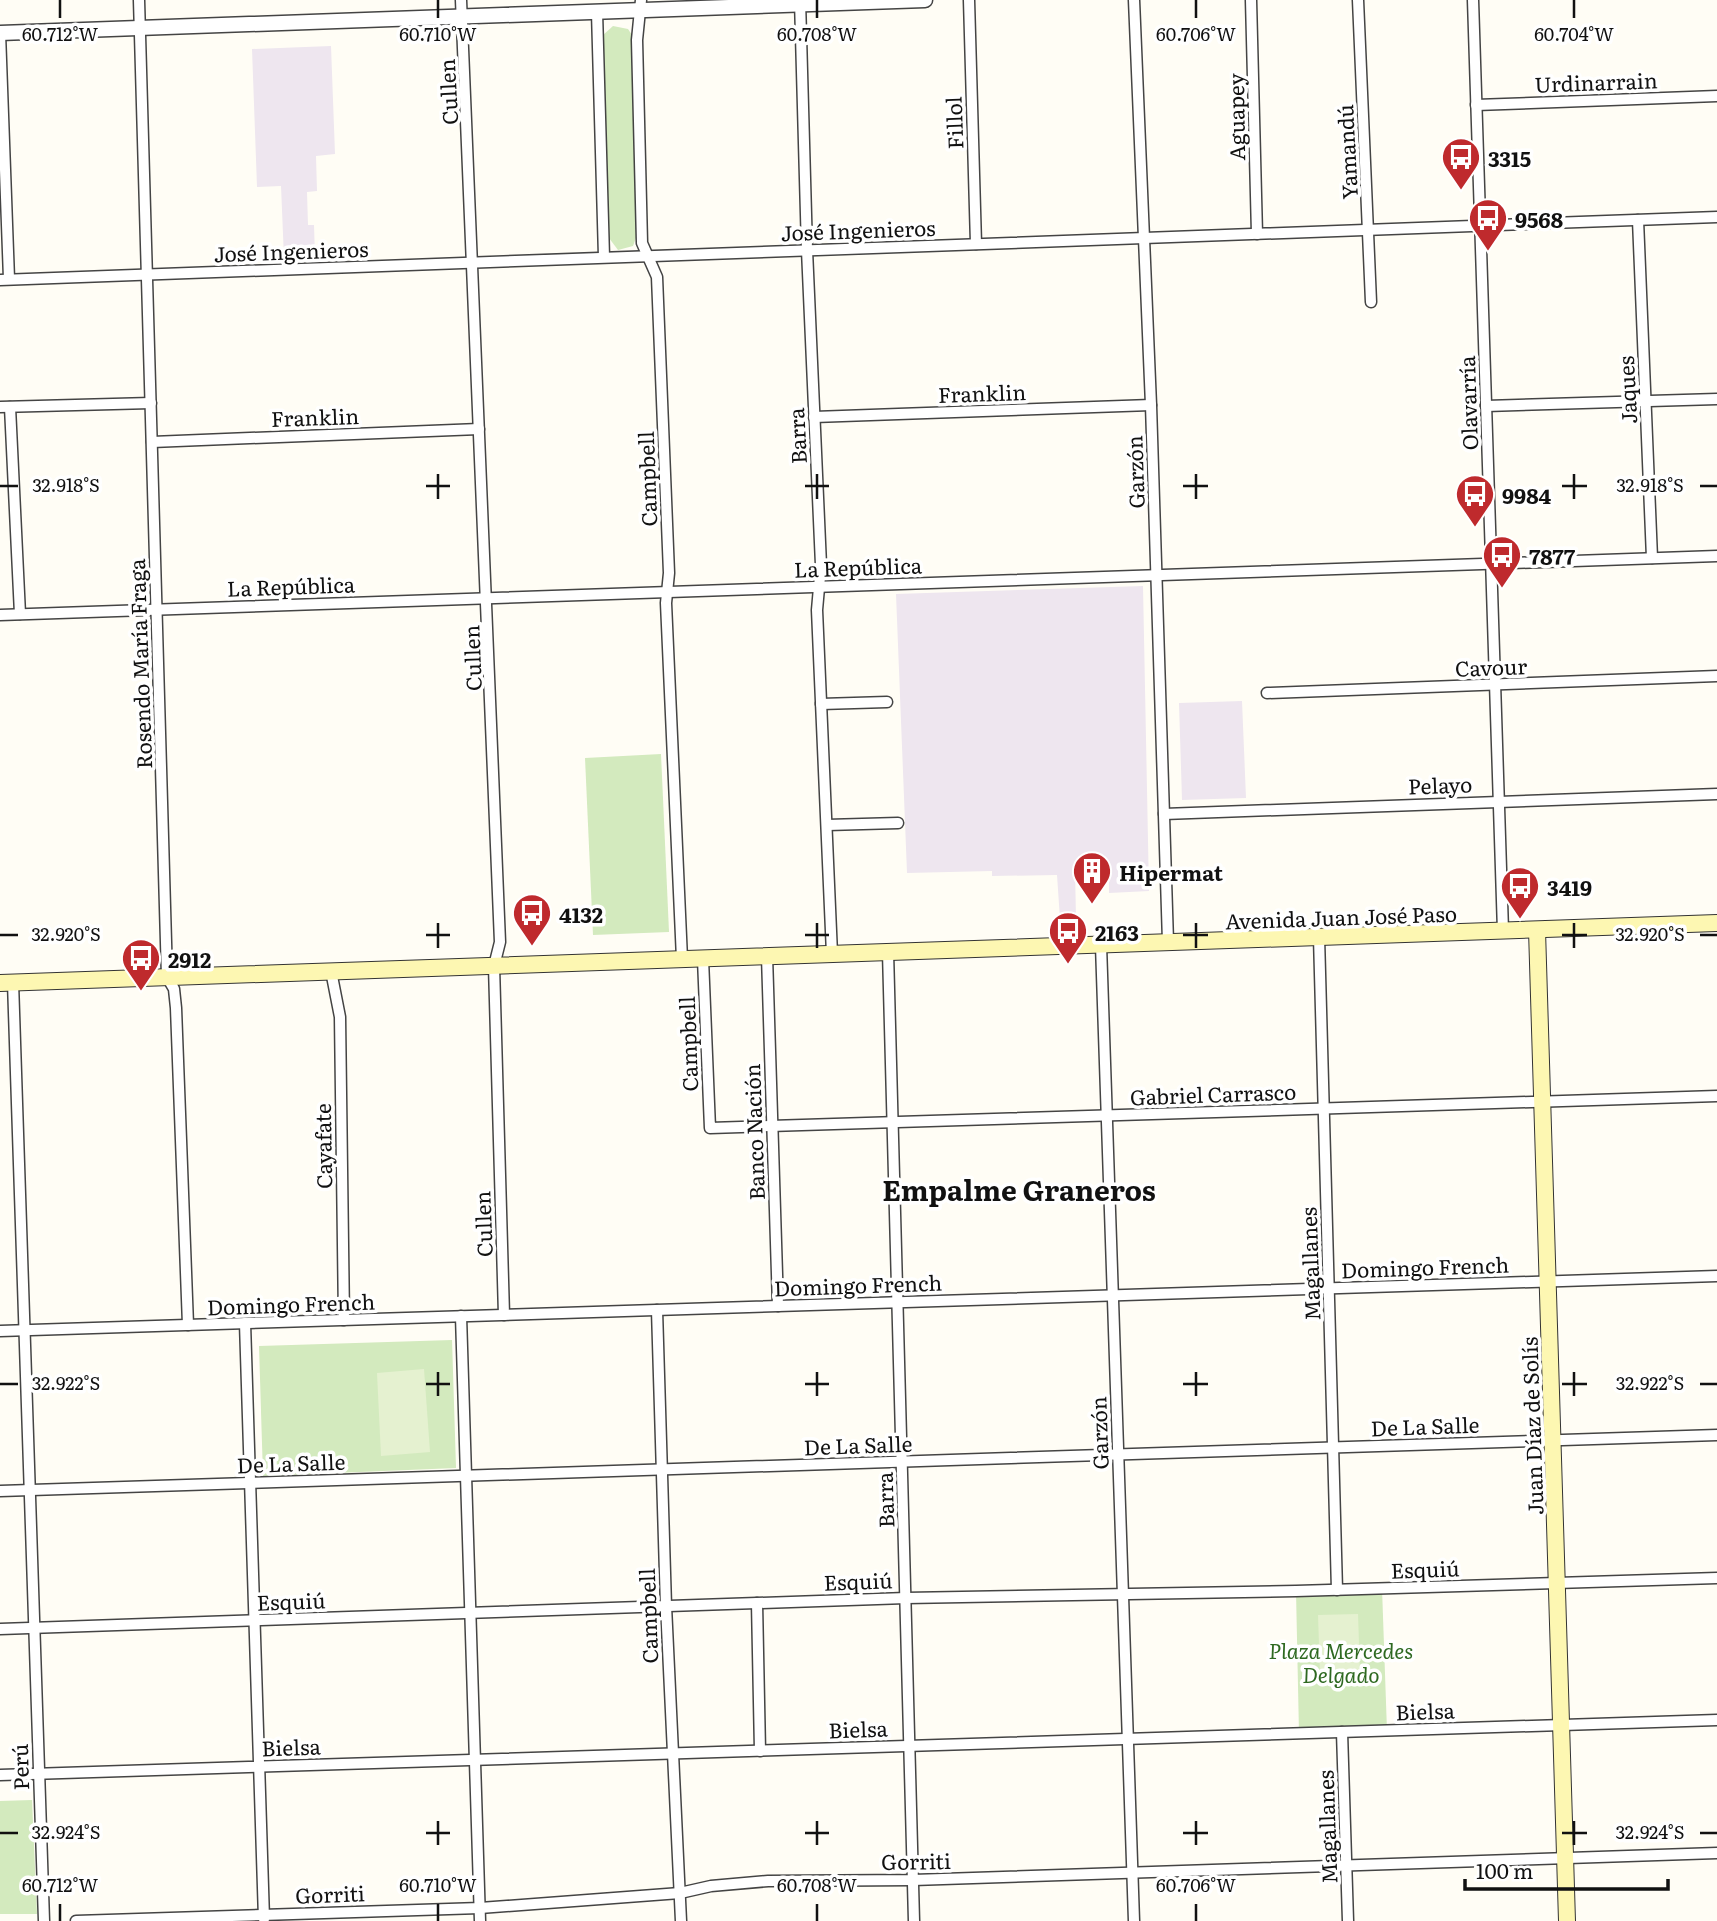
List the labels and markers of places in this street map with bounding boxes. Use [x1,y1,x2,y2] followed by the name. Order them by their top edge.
[1440,136,1482,191] bus stop icon: 3315
[1488,142,1531,173] place label: 3315
[1467,197,1509,252] bus stop icon: 9568
[1515,203,1563,234] place label: 9568
[1454,473,1496,528] bus stop icon: 9984
[1502,479,1552,510] place label: 9984
[1481,534,1523,589] bus stop icon: 7877
[1529,540,1576,571] place label: 7877
[1071,850,1113,905] building icon: Hipermat
[1119,856,1224,887] place label: Hipermat
[1499,865,1541,920] bus stop icon: 3419
[1547,871,1592,902] place label: 3419
[511,892,553,947] bus stop icon: 4132
[559,898,603,929] place label: 4132
[1047,910,1089,965] bus stop icon: 2163
[1095,916,1139,947] place label: 2163
[120,937,162,992] bus stop icon: 2912
[168,943,211,974] place label: 2912

